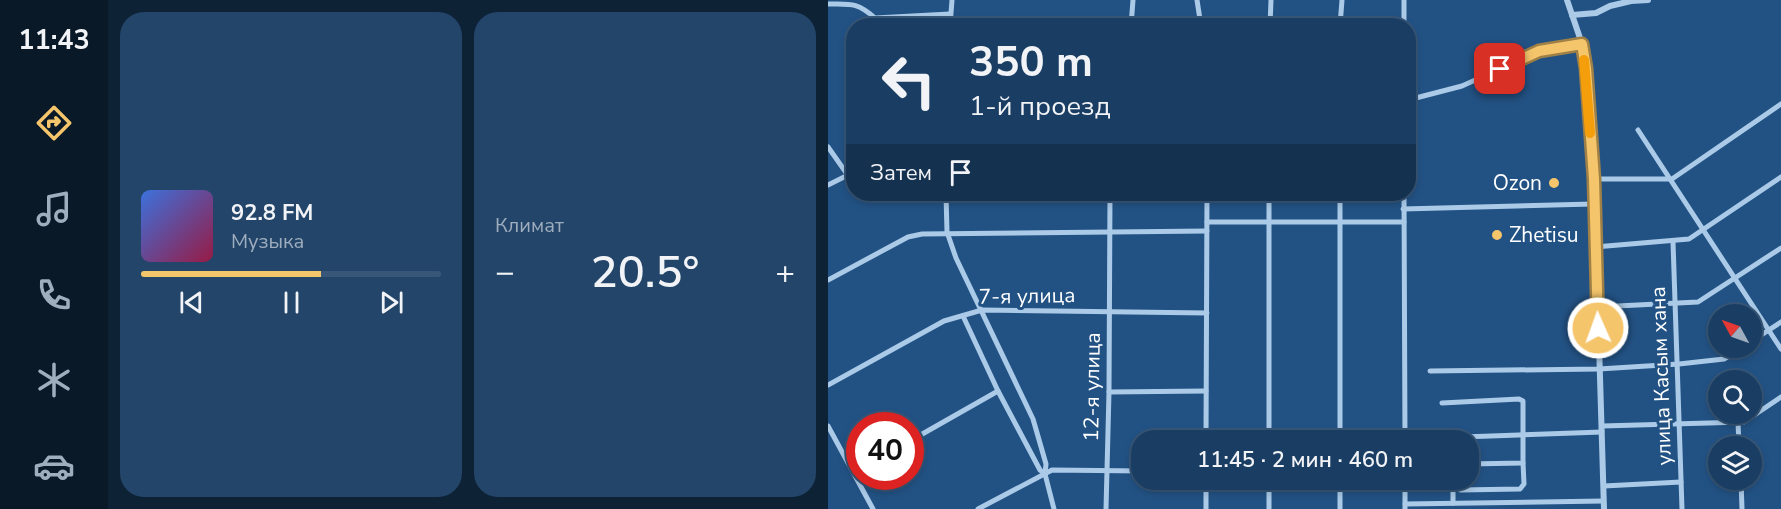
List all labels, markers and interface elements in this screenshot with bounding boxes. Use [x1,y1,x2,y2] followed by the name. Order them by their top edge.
[18,22,90,59] text: 11:43
[969,34,1093,91] text: 350 m
[870,42,948,120] icon: left
[1474,43,1525,94] pin
[1483,52,1516,85] icon: arrive
[969,88,1111,125] text: 1-й проезд
[33,102,75,144] icon: directions
[944,156,977,189] icon: arrive
[870,158,932,188] text: Затем
[1493,169,1542,197] place label: Ozon
[1547,176,1561,190] marker: Ozon
[33,188,75,230] icon: music
[231,198,313,228] text: 92.8 FM
[495,212,564,239] text: Климат
[1509,221,1579,249] place label: Zhetisu
[231,228,304,255] text: Музыка
[1490,228,1504,242] marker: Zhetisu
[591,242,699,303] text: 20.5°
[495,250,515,295] text: −
[775,250,795,295] text: +
[33,274,75,316] icon: phone
[978,281,1076,311] street label: 7-я улица
[175,286,208,319] icon: previous
[275,286,308,319] icon: pause
[375,286,408,319] icon: next
[1644,286,1678,466] street label: улица Касым хана
[1566,296,1630,360] position arrow
[1708,304,1762,358] north arrow
[1708,304,1762,490] map controls
[1077,332,1107,442] street label: 12-я улица
[33,359,75,401] icon: climate
[1708,370,1762,424] button: search
[846,412,924,490] speed limit sign: 40
[1708,436,1762,490] button: layers
[33,445,75,487] icon: car
[1197,445,1413,475] text: 11:45 · 2 мин · 460 m

